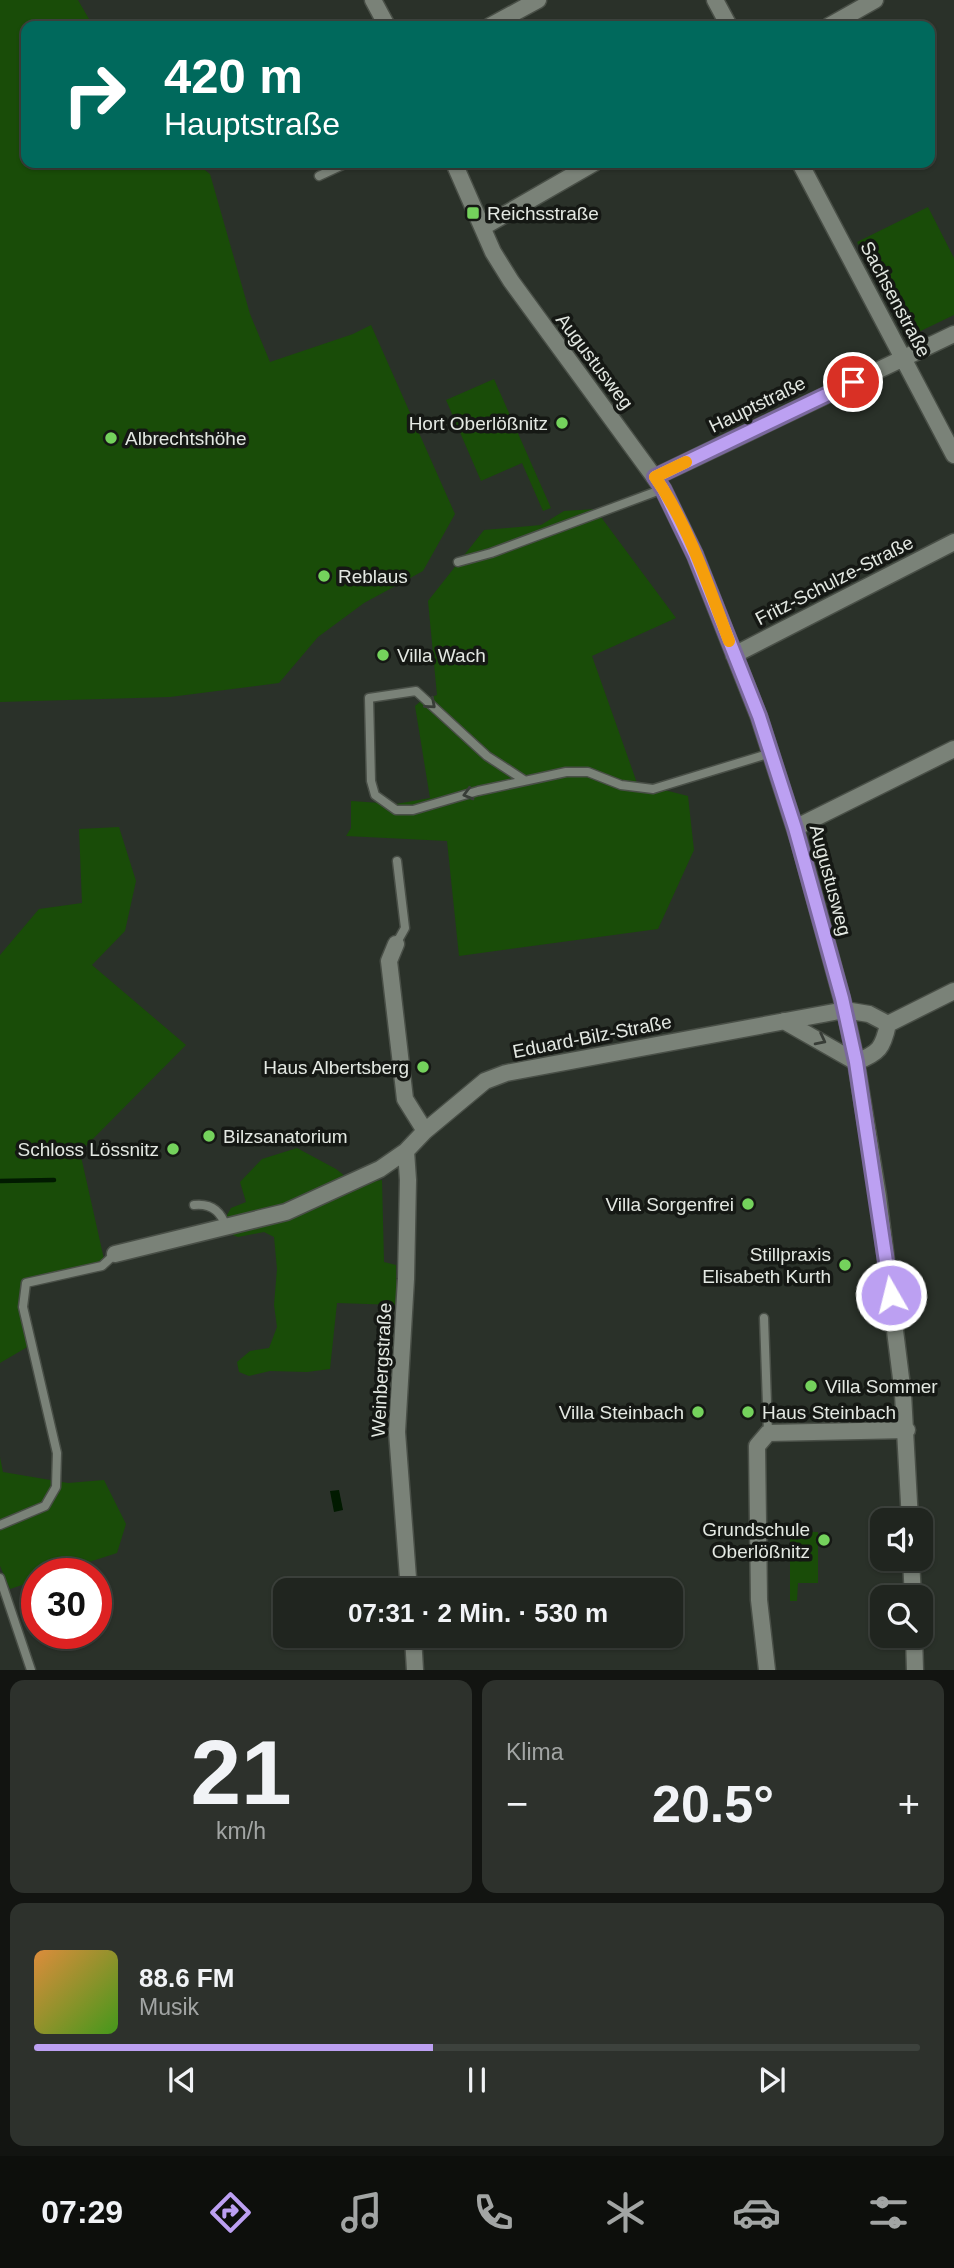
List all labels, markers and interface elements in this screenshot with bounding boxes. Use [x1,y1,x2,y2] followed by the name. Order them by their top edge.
[49,49,140,140] icon: right
[164,49,303,103] text: 420 m
[164,106,340,142] text: Hauptstraße
[487,203,599,224] place label: Reichsstraße
[465,205,481,221] marker: Reichsstraße
[856,238,935,361] street label: Sachsenstraße
[552,309,637,413] street label: Augustusweg
[823,352,883,412] pin
[834,363,872,401] icon: arrive
[706,372,809,437] street label: Hauptstraße
[409,413,548,434] place label: Hort Oberlößnitz
[554,415,570,431] marker: Hort Oberlößnitz
[125,428,246,449] place label: Albrechtshöhe
[103,430,119,446] marker: Albrechtshöhe
[752,532,917,629] street label: Fritz-Schulze-Straße
[338,566,408,587] place label: Reblaus
[316,568,332,584] marker: Reblaus
[397,645,486,666] place label: Villa Wach
[375,647,391,663] marker: Villa Wach
[423,696,436,708] one-way arrow
[462,786,474,801] one-way arrow
[806,822,855,938] street label: Augustusweg
[511,1011,673,1062] street label: Eduard-Bilz-Straße
[814,1032,826,1046] one-way arrow
[263,1057,409,1078] place label: Haus Albertsberg
[415,1059,431,1075] marker: Haus Albertsberg
[223,1126,348,1147] place label: Bilzsanatorium
[201,1128,217,1144] marker: Bilzsanatorium
[17,1139,159,1160] place label: Schloss Lössnitz
[165,1141,181,1157] marker: Schloss Lössnitz
[605,1194,734,1215] place label: Villa Sorgenfrei
[740,1196,756,1212] marker: Villa Sorgenfrei
[702,1244,831,1287] place label: Stillpraxis Elisabeth Kurth
[837,1257,853,1273] marker: Stillpraxis Elisabeth Kurth
[854,1258,928,1332] position arrow
[367,1302,396,1438] street label: Weinbergstraße
[825,1376,938,1397] place label: Villa Sommer
[803,1378,819,1394] marker: Villa Sommer
[559,1402,684,1423] place label: Villa Steinbach
[762,1402,896,1423] place label: Haus Steinbach
[690,1404,706,1420] marker: Villa Steinbach
[740,1404,756,1420] marker: Haus Steinbach
[870,1508,933,1648] map controls
[870,1508,933,1571] button: sound
[702,1519,810,1562] place label: Grundschule Oberlößnitz
[816,1532,832,1548] marker: Grundschule Oberlößnitz
[21,1558,112,1649] speed limit sign: 30
[870,1585,933,1648] button: search
[348,1598,608,1628] text: 07:31 · 2 Min. · 530 m
[190,1722,292,1823] text: 21
[506,1739,564,1765] text: Klima
[652,1775,774,1833] text: 20.5°
[506,1783,528,1825] text: −
[898,1783,920,1825] text: +
[216,1818,266,1844] text: km/h
[139,1963,234,1993] text: 88.6 FM
[139,1994,199,2020] text: Musik
[163,2061,201,2099] icon: previous
[458,2061,496,2099] icon: pause
[753,2061,791,2099] icon: next
[206,2188,255,2237] icon: directions
[337,2188,386,2237] icon: music
[469,2188,518,2237] icon: phone
[601,2188,650,2237] icon: climate
[732,2188,781,2237] icon: car
[864,2188,913,2237] icon: filters
[41,2194,123,2230] text: 07:29

